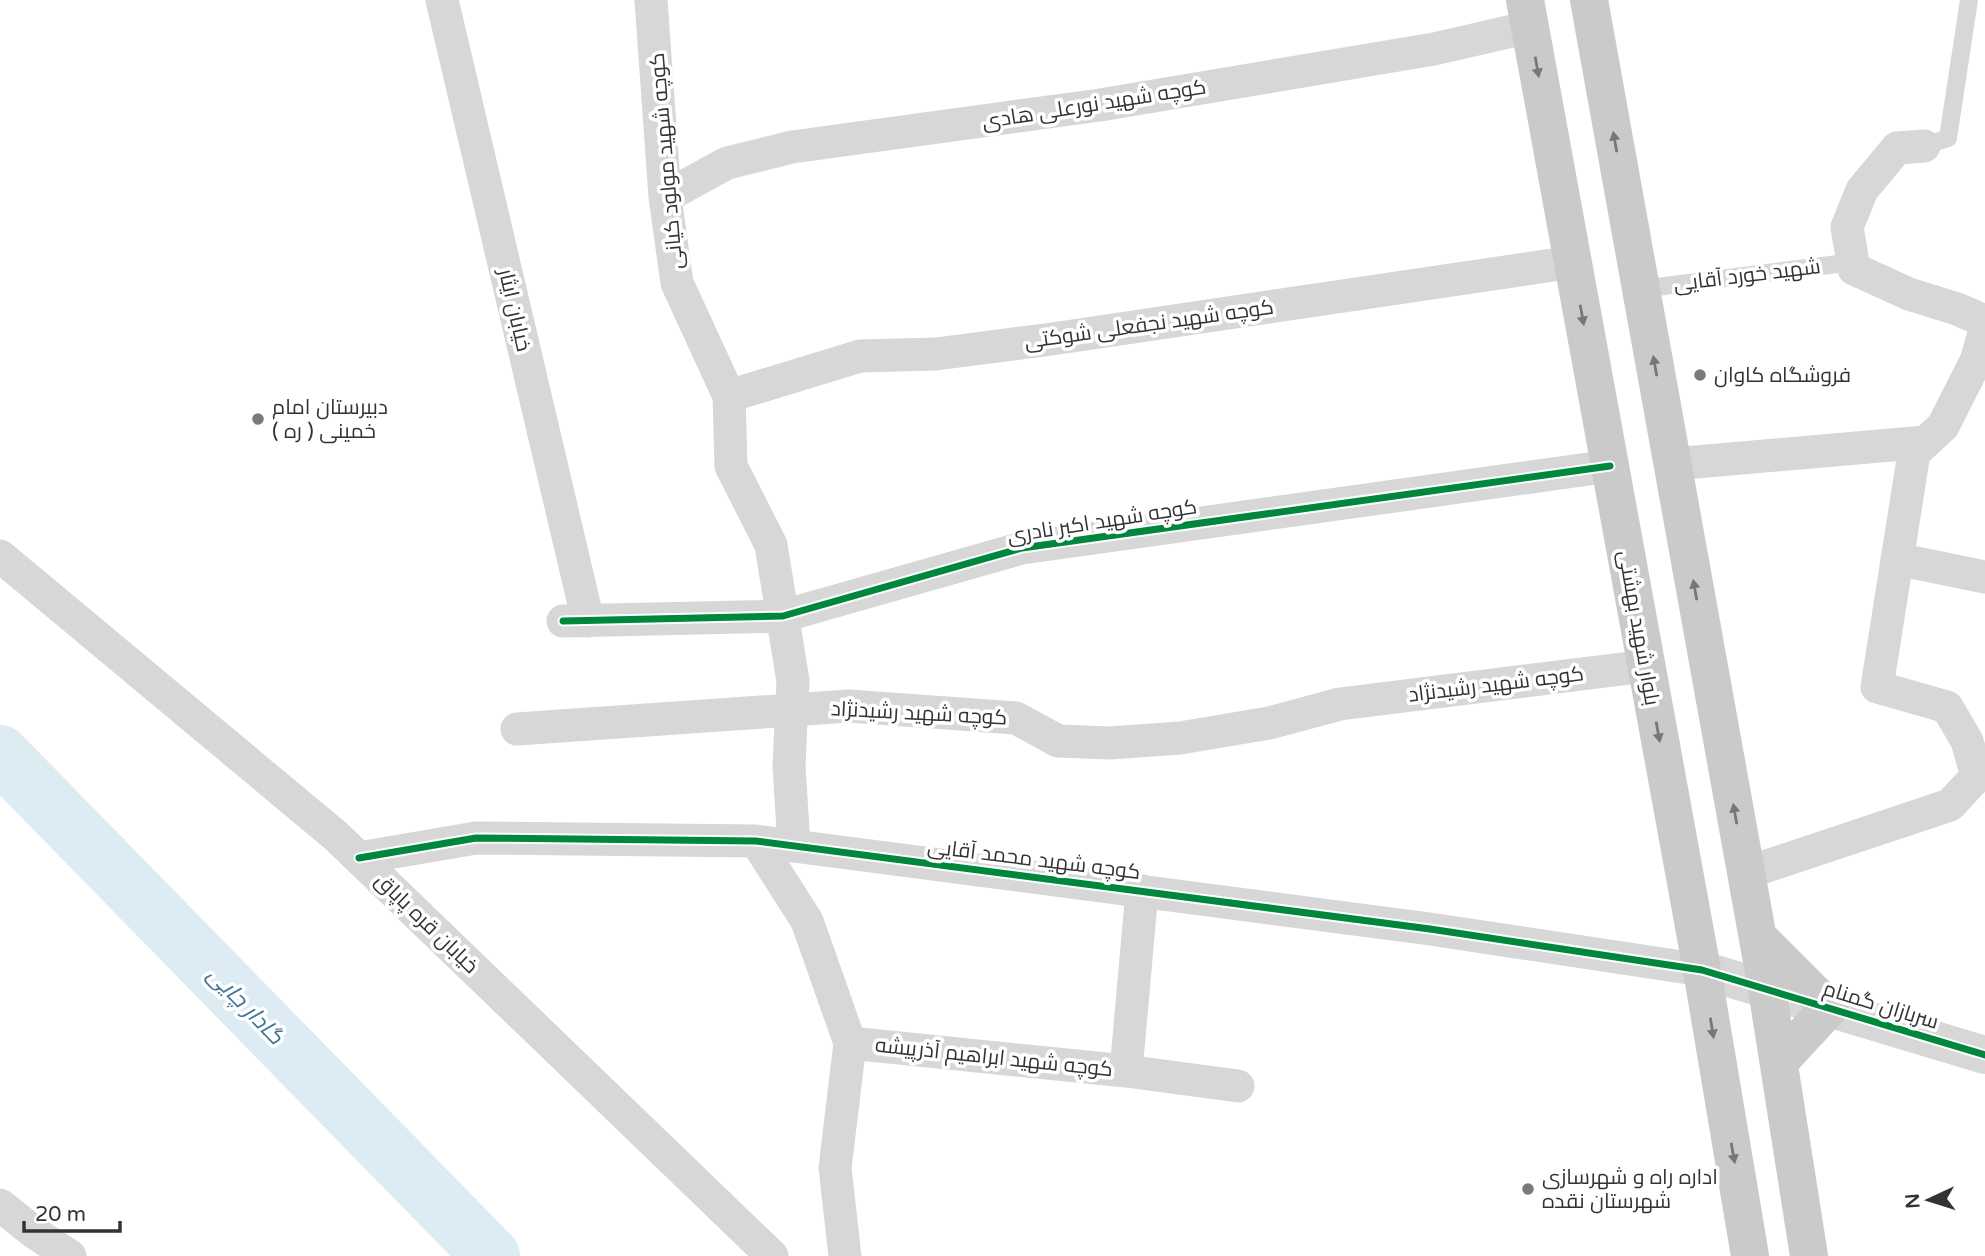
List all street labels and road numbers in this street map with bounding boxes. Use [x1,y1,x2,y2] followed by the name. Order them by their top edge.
[645,51,689,270] street label: کوچه شهید مولود کیانی
[980,74,1208,136] street label: کوچه شهید نورعلی هادی
[1672,254,1822,297] street label: شهید خورد آقایی
[493,265,536,354] street label: خیابان ایثار
[1023,295,1275,355] street label: کوچه شهید نجفعلی شوکتی
[1005,494,1199,550] street label: کوچه شهید اکبر نادری
[1613,549,1664,708] street label: بلوار شهید بهشتی
[1407,661,1585,709] street label: کوچه شهید رشیدنژاد
[830,696,1008,732] street label: کوچه شهید رشیدنژاد
[926,834,1142,886] street label: کوچه شهید محمد آقایی
[369,868,483,980] street label: خیابان قره پاپاق
[1820,976,1942,1036] street label: سربازان گمنام
[874,1033,1114,1083] street label: کوچه شهید ابراهیم آذرپیشه

